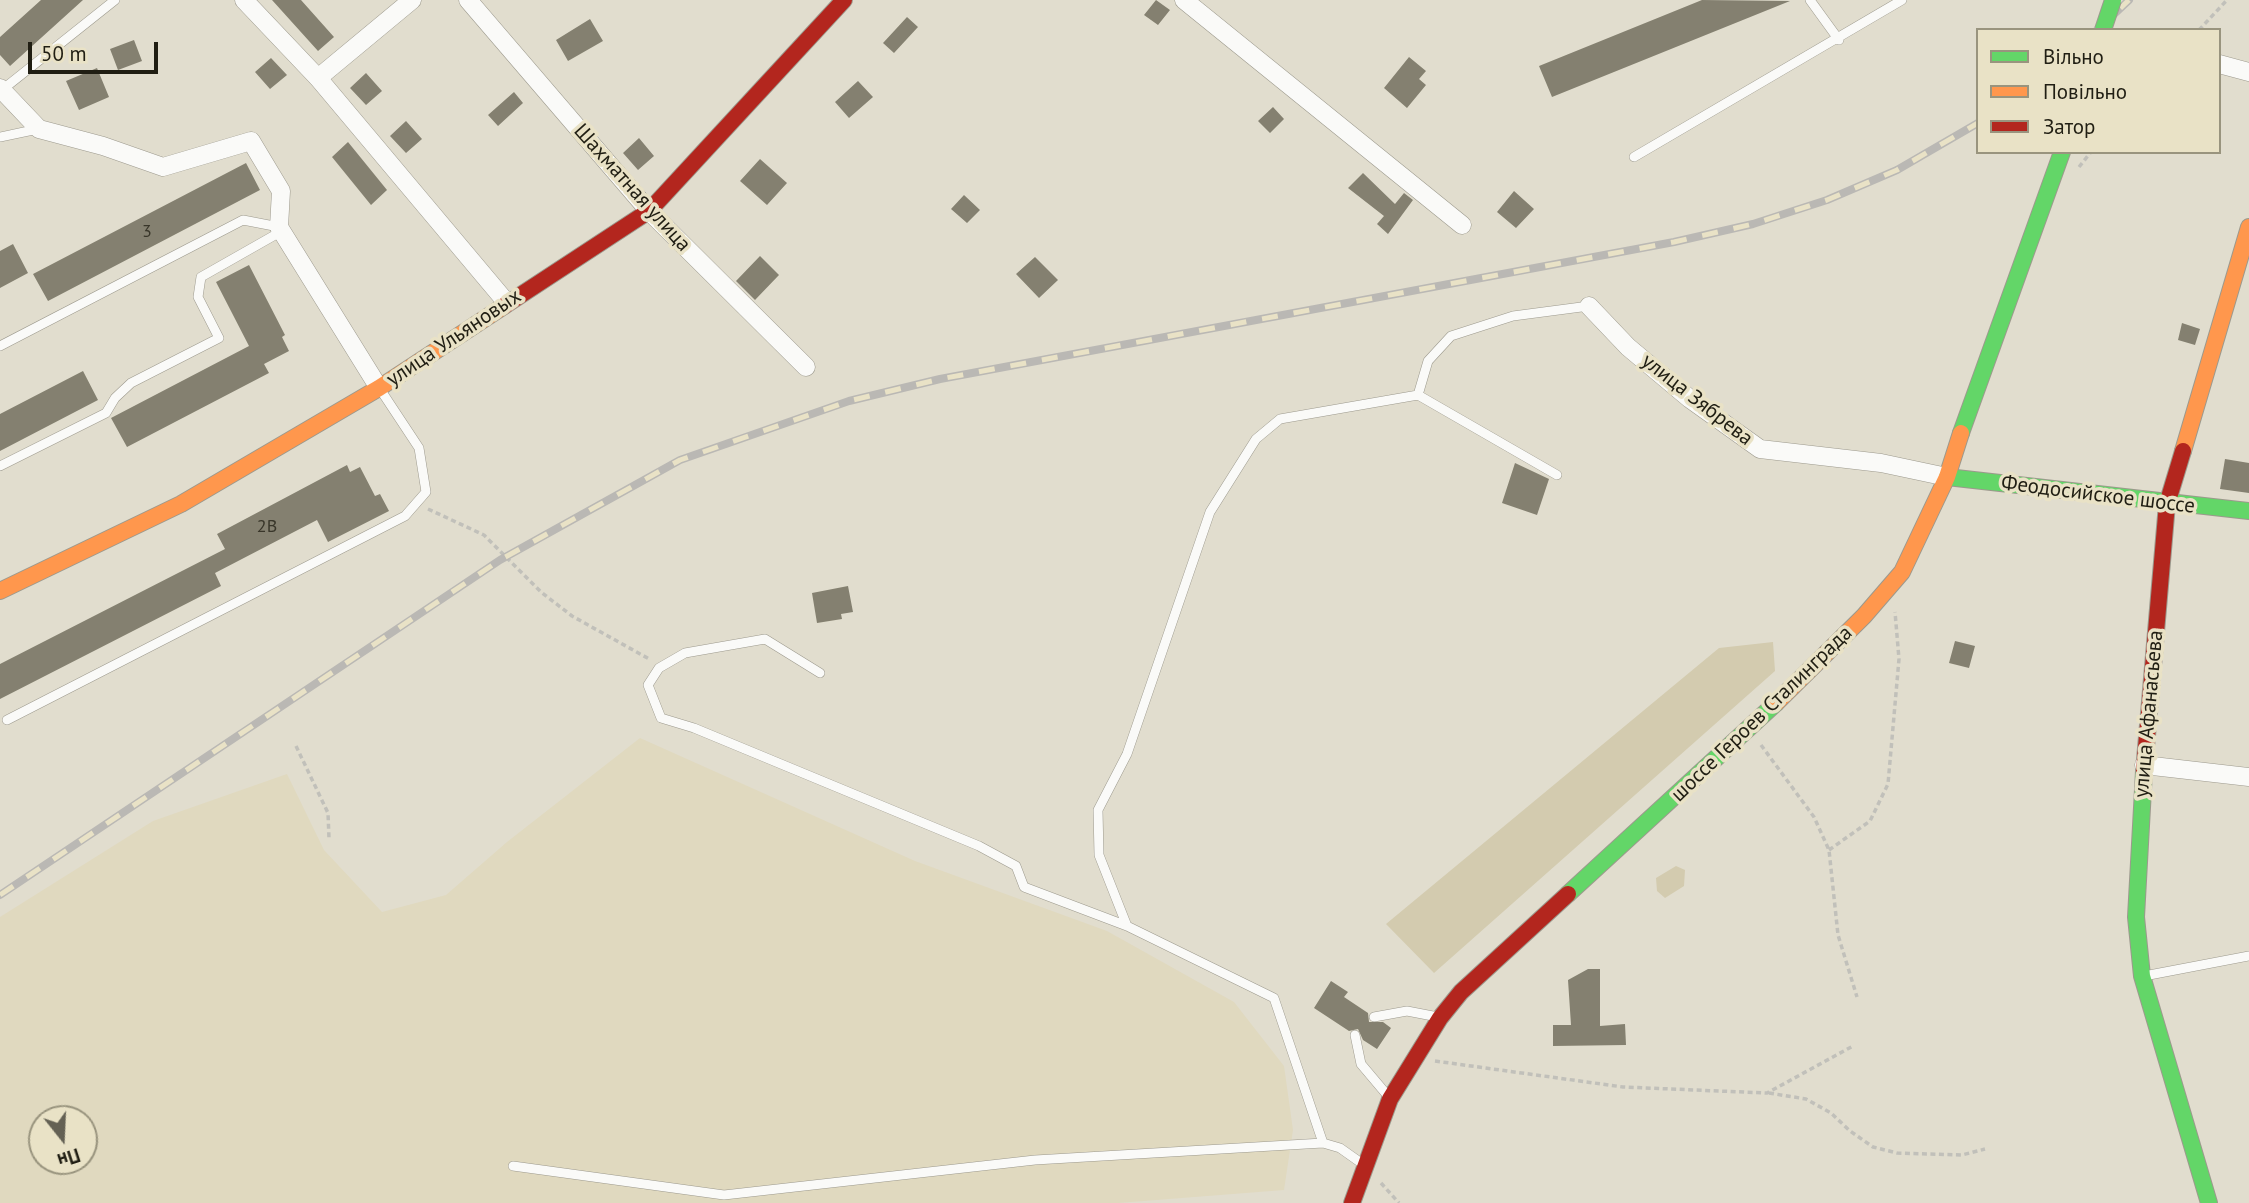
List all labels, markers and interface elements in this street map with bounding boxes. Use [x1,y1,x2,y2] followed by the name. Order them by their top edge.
[32,28,161,72] scale bar
[1976,28,2221,154] legend
[41,40,87,67] text: 50 m
[2043,43,2104,70] text: Вільно
[2043,78,2127,105] text: Повільно
[2043,113,2095,140] text: Затор
[568,119,696,257] street label: Шахматная улица
[142,221,152,243] house number: 3
[382,284,526,392] street label: улица Ульяновых
[1636,349,1758,451] street label: улица Зябрева
[2000,471,2196,519] street label: Феодосийское шоссе
[257,516,277,538] house number: 2В
[1666,621,1858,807] street label: шоссе Героев Сталинграда
[2129,629,2169,799] street label: улица Афанасьева
[28,1105,98,1175] north arrow
[55,1143,83,1173] text: Пн

